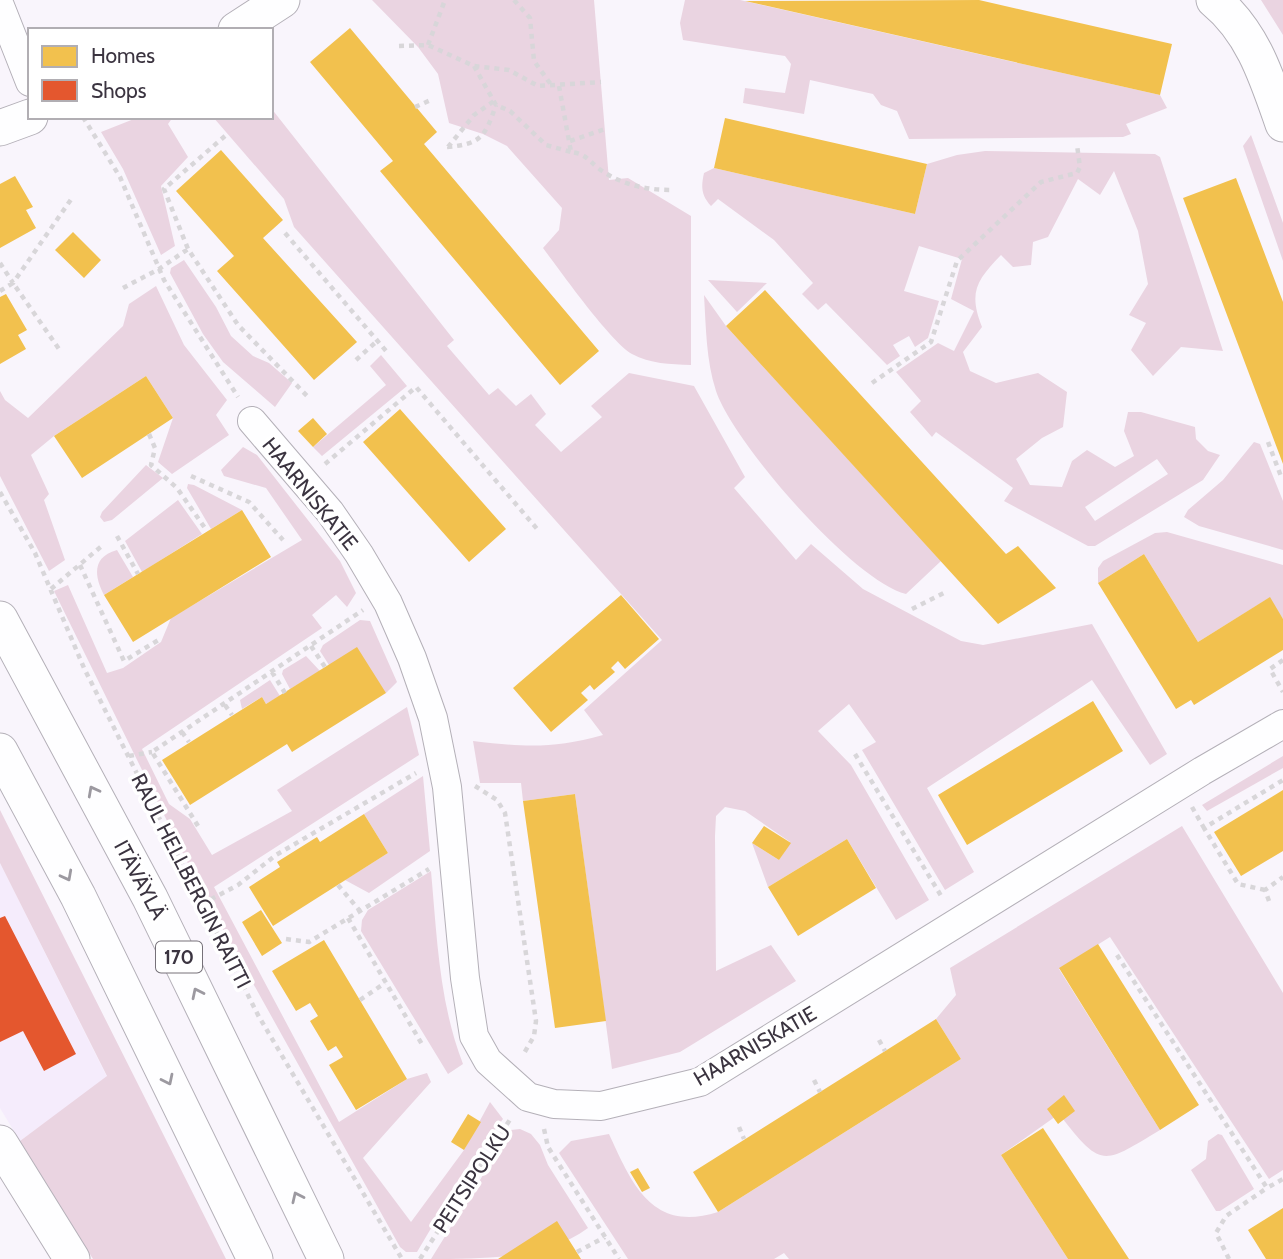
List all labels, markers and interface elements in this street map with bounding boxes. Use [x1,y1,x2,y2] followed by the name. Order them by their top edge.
[28,28,273,119] legend
[91,43,155,68] text: Homes
[91,78,147,103] text: Shops
[257,432,363,555] street label: HAARNISKATIE
[126,769,257,992] street label: RAUL HELLBERGIN RAITTI
[87,786,101,798] one-way arrow
[109,836,172,924] street label: ITÄVÄYLÄ
[59,869,72,881] one-way arrow
[156,942,202,973] road number: 170
[191,988,205,1000] one-way arrow
[689,1000,821,1091] street label: HAARNISKATIE
[160,1073,174,1085] one-way arrow
[427,1120,516,1237] street label: PEITSIPOLKU
[291,1192,305,1204] one-way arrow

